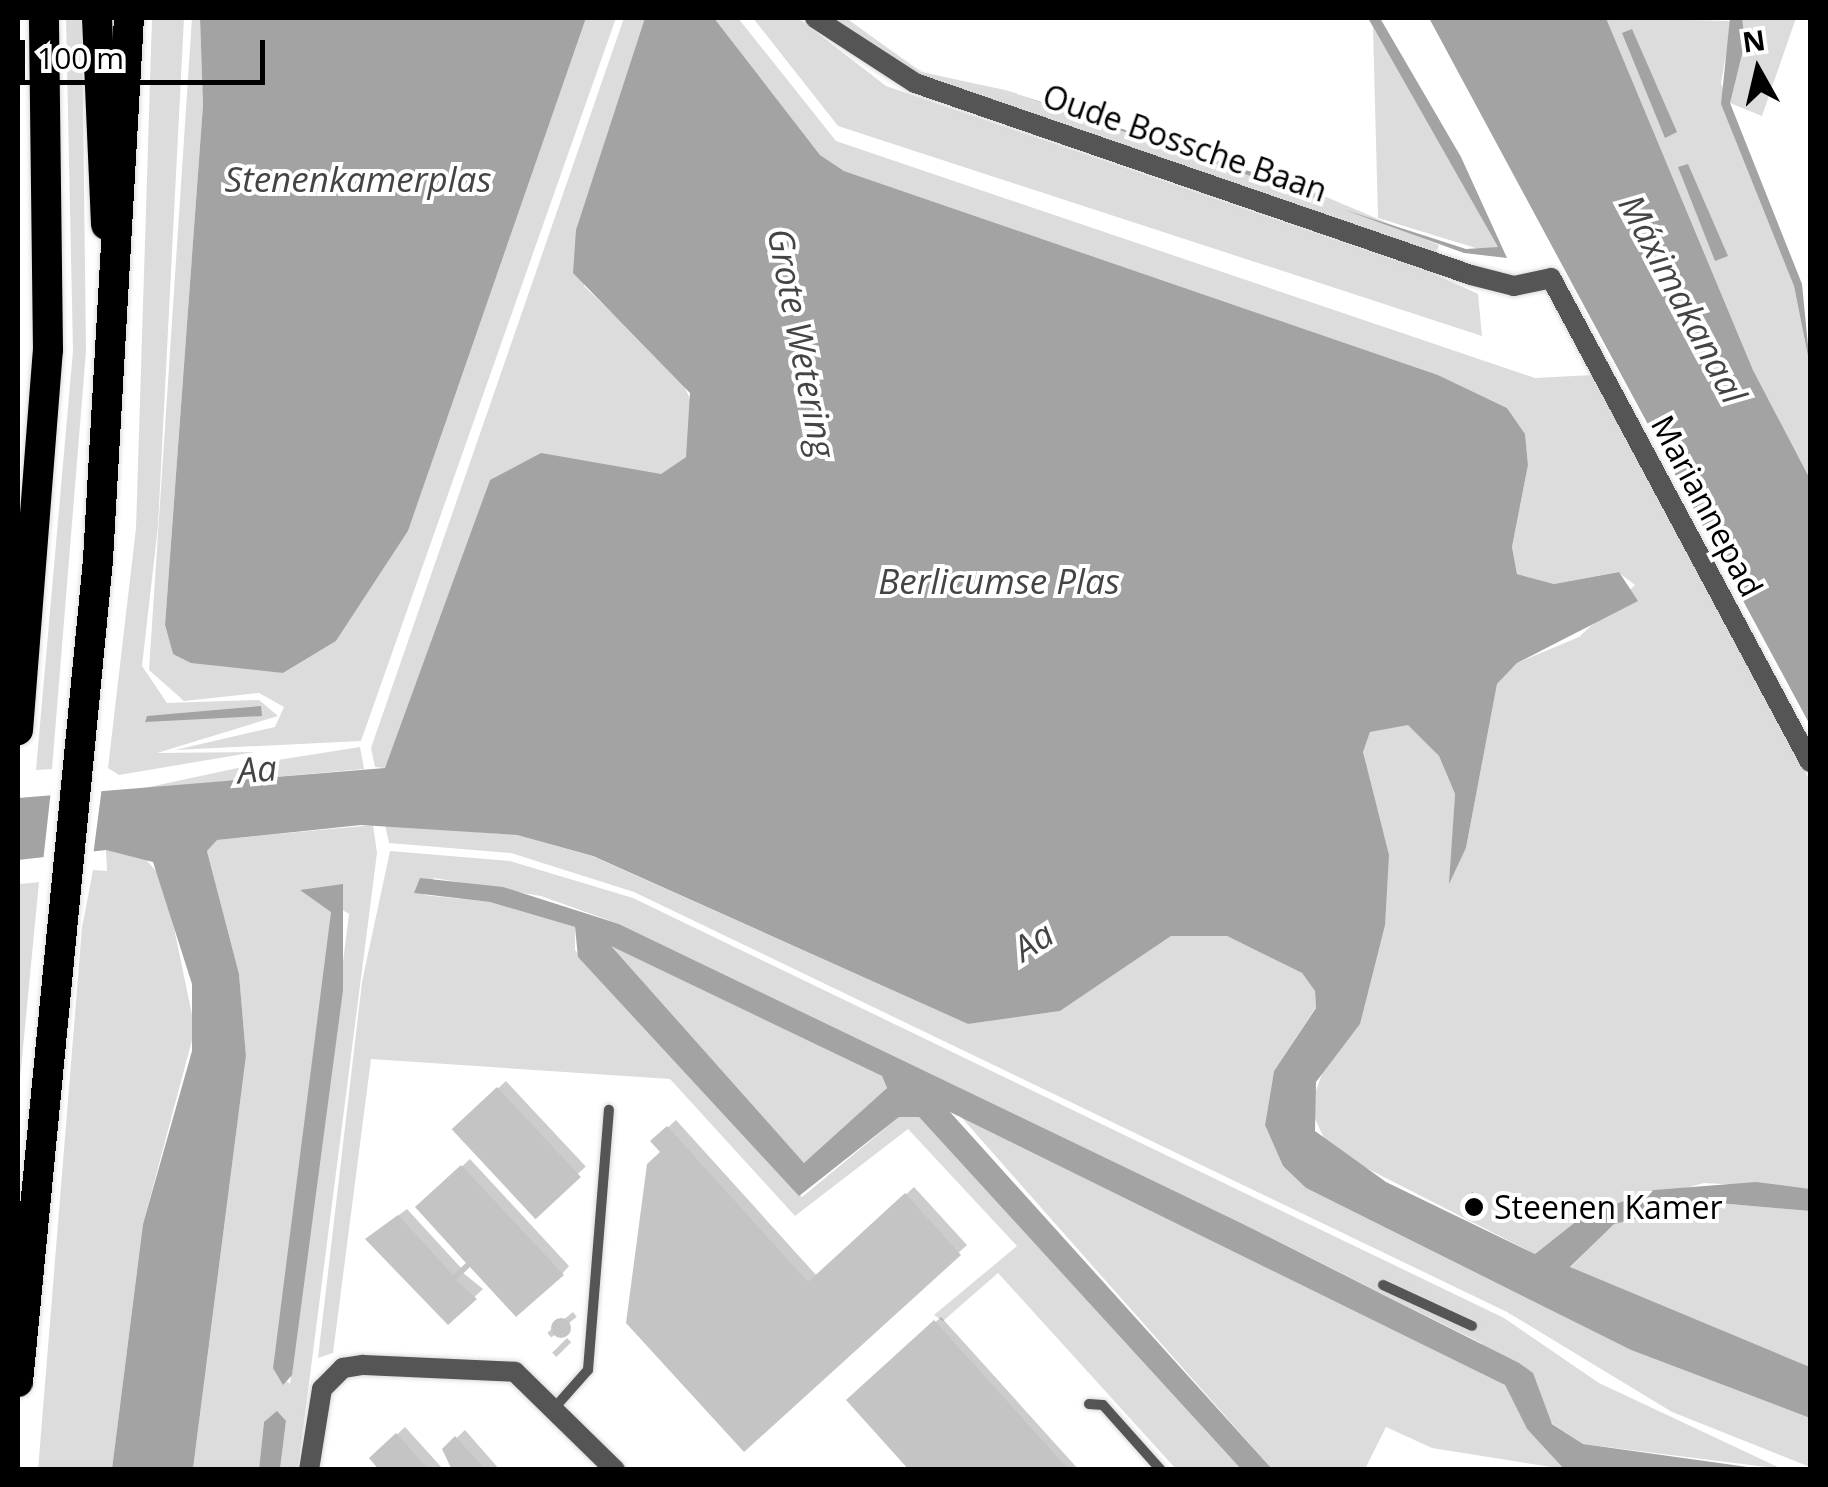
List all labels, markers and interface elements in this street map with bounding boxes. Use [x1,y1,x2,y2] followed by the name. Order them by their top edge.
[25,20,270,82] scale bar
[1708,20,1808,120] north arrow
[1740,20,1768,61] text: N
[37,37,124,78] text: 100 m
[1038,76,1332,210] street label: Oude Bossche Baan
[225,158,491,200] water label: Stenenkamerplas
[1610,187,1756,411] water label: Máximakanaal
[759,225,845,461] water label: Grote Wetering
[1643,409,1771,603] street label: Mariannepad
[878,560,1120,602] water label: Berlicumse Plas
[236,746,278,792] water label: Aa
[1005,913,1061,969] water label: Aa
[1494,1188,1722,1226] place label: Steenen Kamer
[1463,1196,1485,1218] marker: Steenen Kamer

